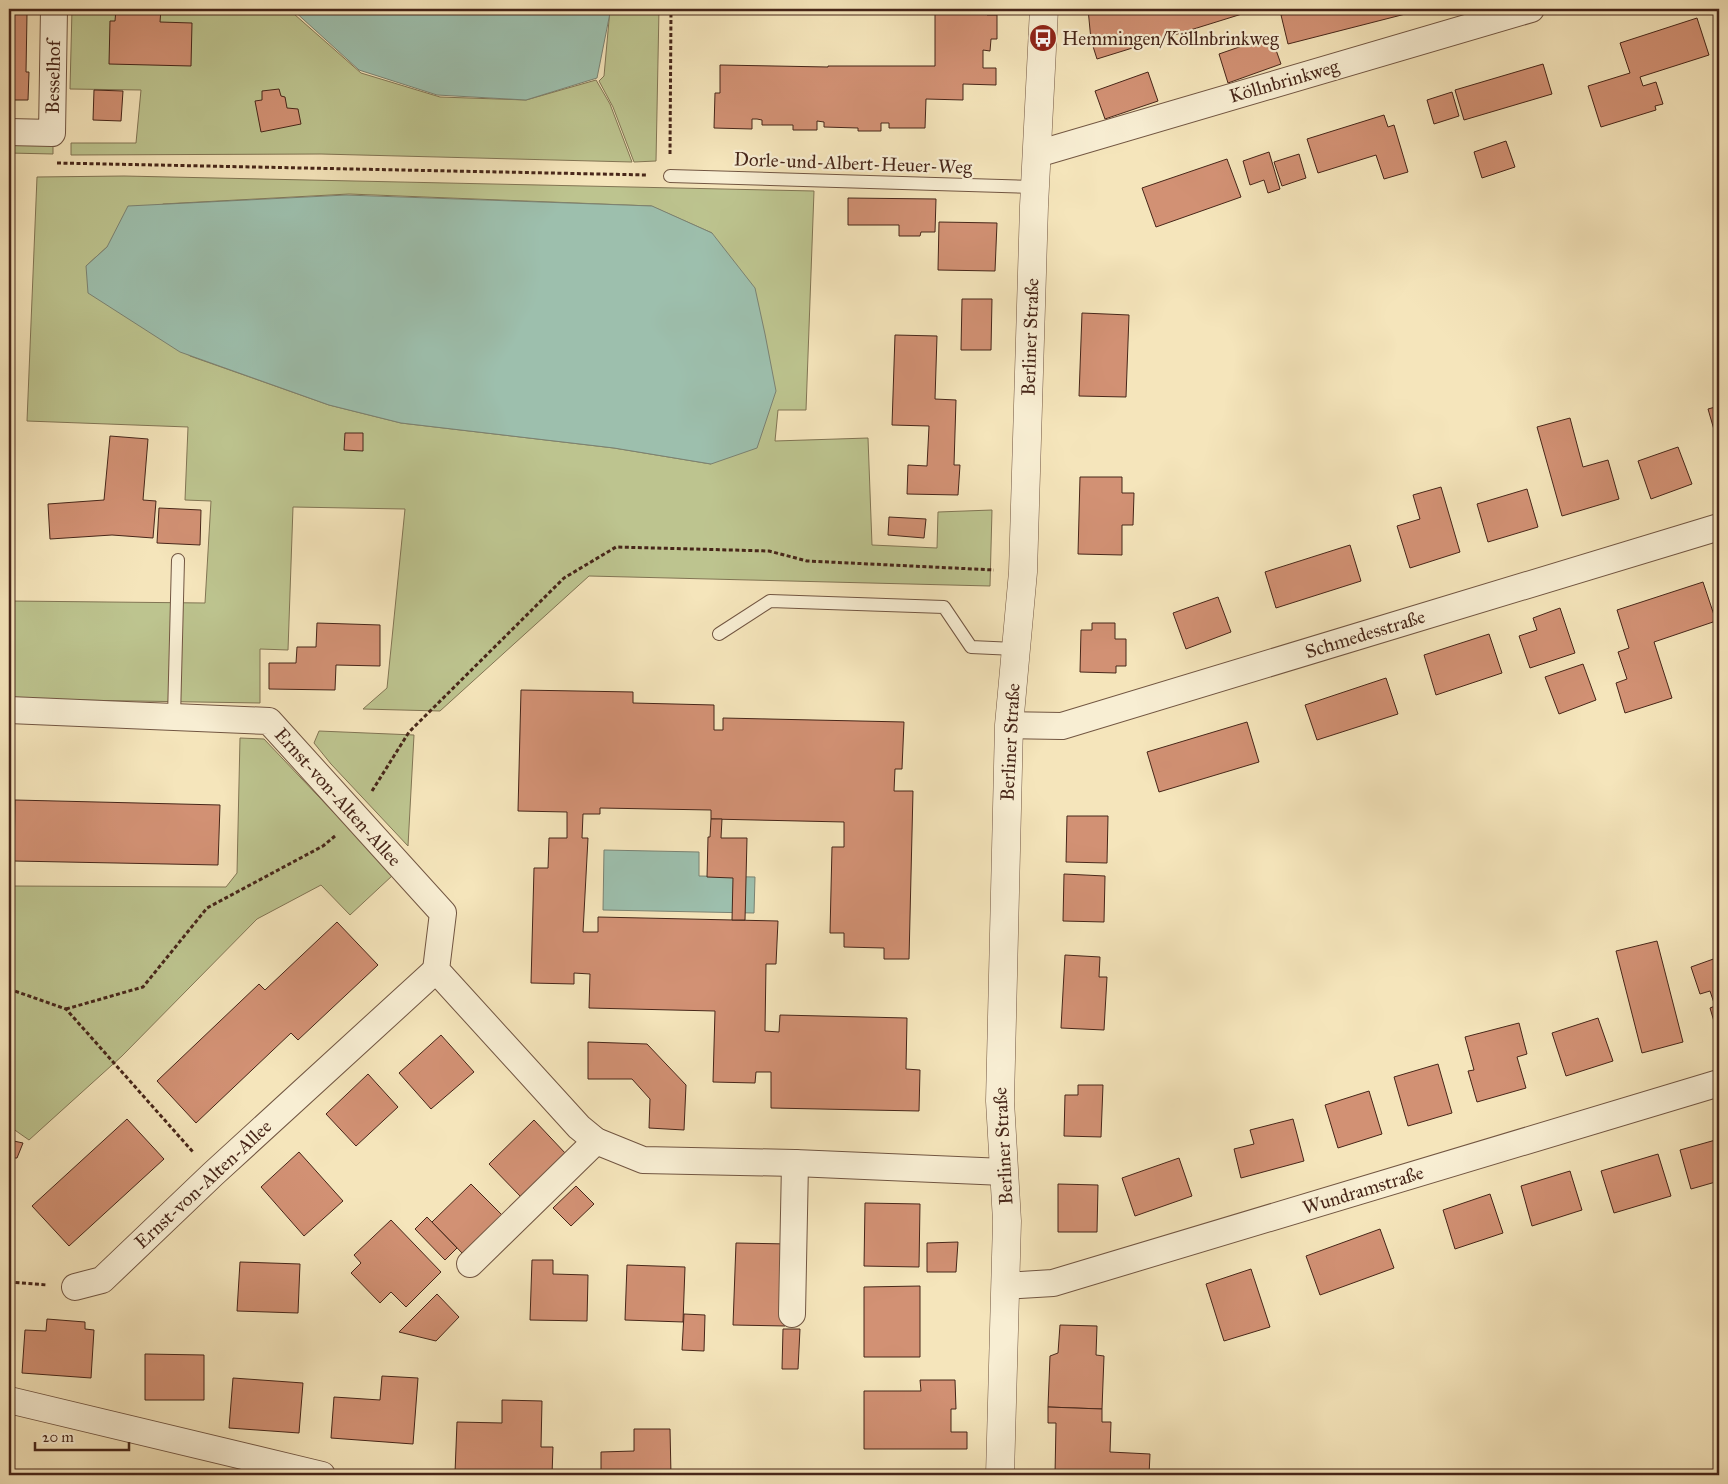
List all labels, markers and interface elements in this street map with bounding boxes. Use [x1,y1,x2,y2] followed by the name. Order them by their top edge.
[1028,23,1058,53] bus stop icon: Hemmingen/Köllnbrinkweg
[1062,27,1279,51] place label: Hemmingen/Köllnbrinkweg
[41,37,65,114] street label: Besselhof
[1227,54,1342,109] street label: Köllnbrinkweg
[734,147,973,180] street label: Dorle-und-Albert-Heuer-Weg
[1016,278,1044,396] street label: Berliner Straße
[1302,605,1428,663] street label: Schmedesstraße
[995,682,1025,801] street label: Berliner Straße
[270,723,406,871] street label: Ernst-von-Alten-Allee
[988,1086,1018,1205] street label: Berliner Straße
[130,1115,276,1253] street label: Ernst-von-Alten-Allee
[1300,1161,1426,1219] street label: Wundramstraße
[35,1419,129,1451] scale bar
[42,1428,74,1446] text: 20 m

